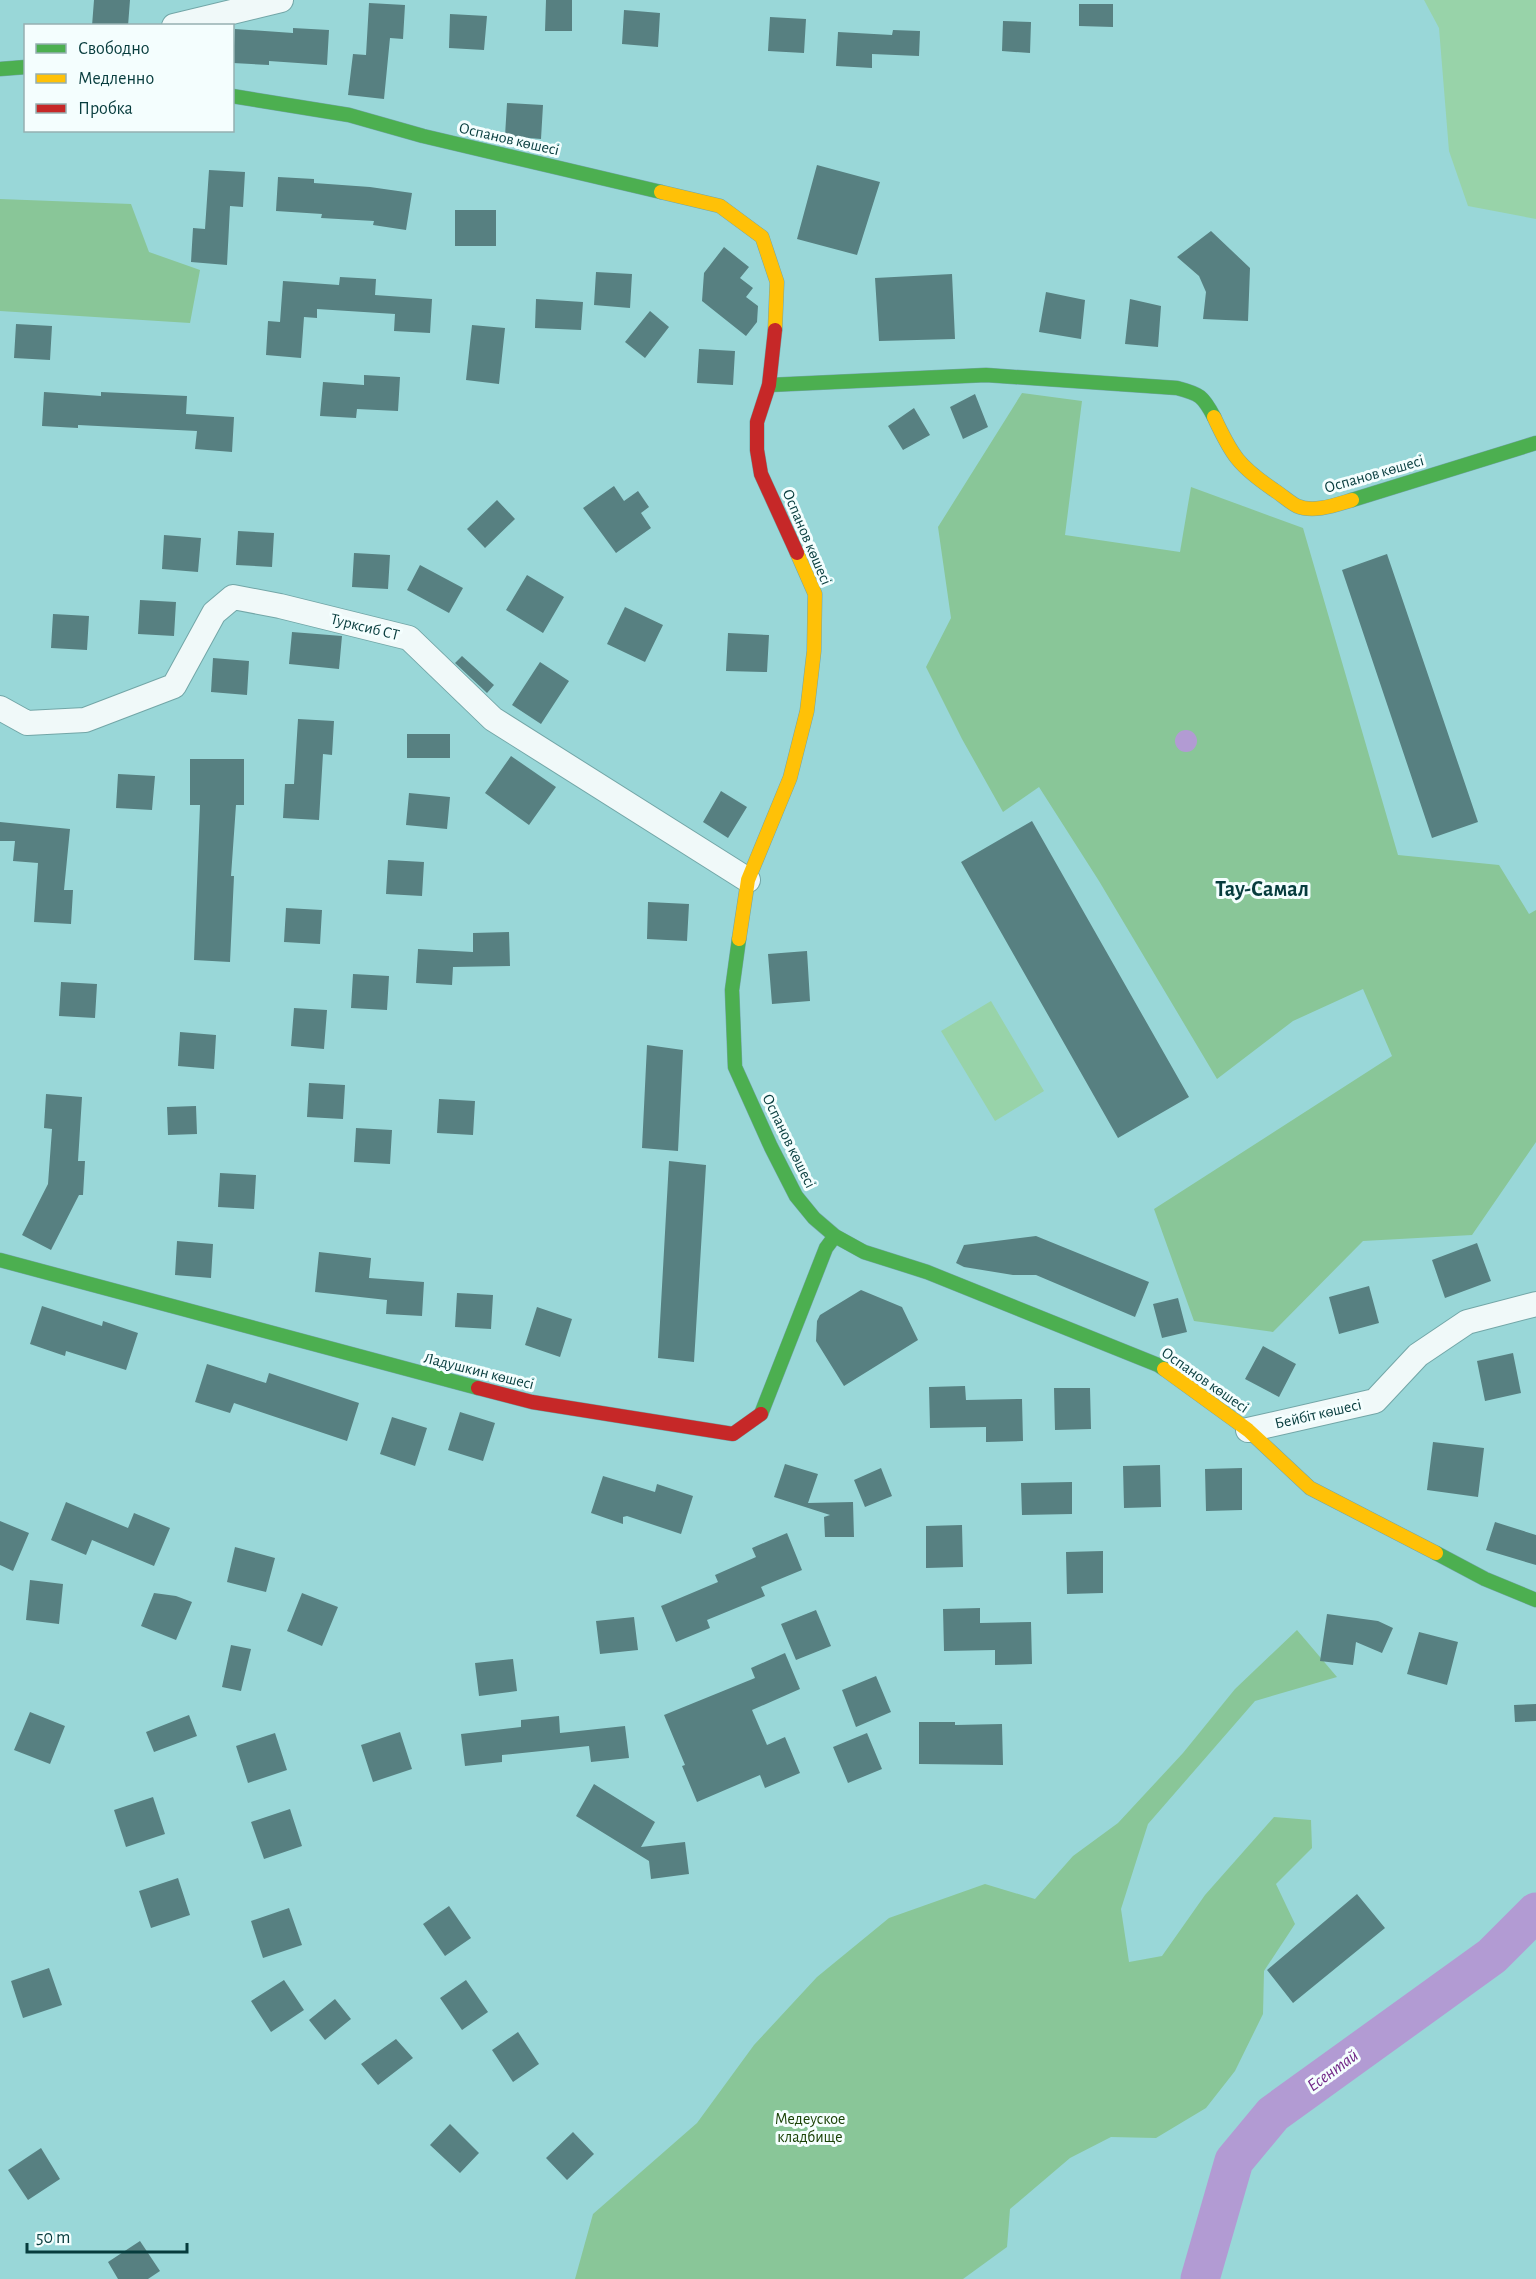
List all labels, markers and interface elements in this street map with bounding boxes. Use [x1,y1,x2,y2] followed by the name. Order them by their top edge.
[24,24,234,132] legend
[78,39,150,58] text: Свободно
[78,70,154,88] text: Медленно
[78,99,133,118] text: Пробка
[457,120,561,158] street label: Оспанов көшесі
[1323,452,1425,496] street label: Оспанов көшесі
[780,487,834,587] street label: Оспанов көшесі
[329,611,401,644] street label: Турксиб СТ
[1215,878,1309,901] district label: Тау-Самал
[759,1091,819,1191] street label: Оспанов көшесі
[1158,1344,1252,1416] street label: Оспанов көшесі
[422,1350,536,1393] street label: Ладушкин көшесі
[1273,1396,1363,1432] street label: Бейбіт көшесі
[1304,2047,1362,2095] water label: Есентай
[775,2111,845,2145] park label: Медеуское кладбище
[27,2216,188,2254] scale bar
[36,2229,70,2247] text: 50 m

